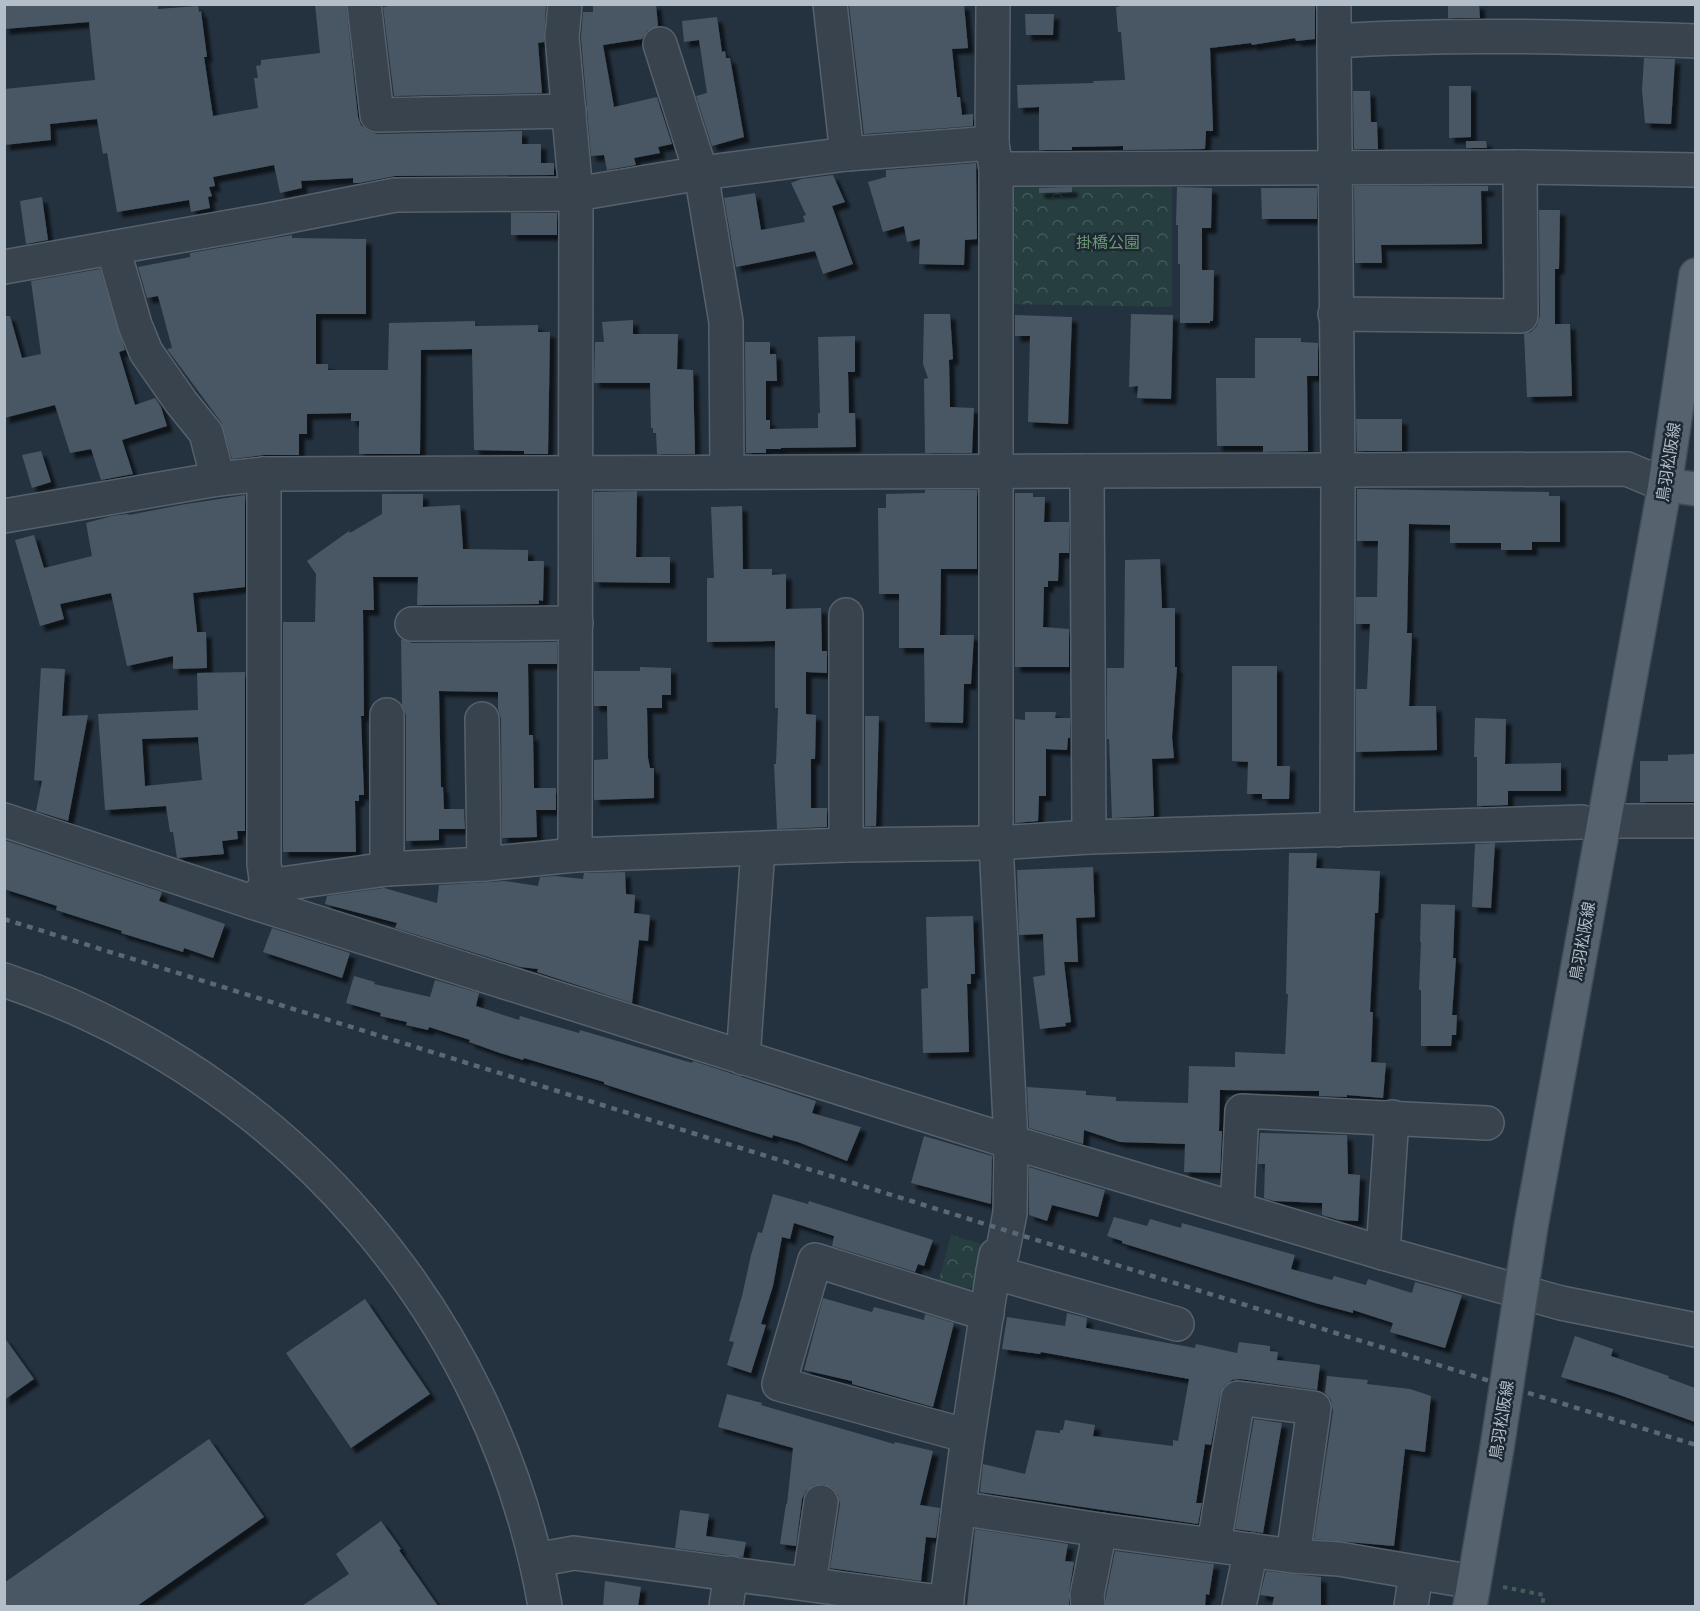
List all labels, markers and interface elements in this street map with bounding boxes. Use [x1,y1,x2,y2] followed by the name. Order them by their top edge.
[1076,233,1140,252] park label: 掛橋公園
[1653,421,1684,503] street label: 鳥羽松阪線
[1566,900,1599,982] street label: 鳥羽松阪線
[1486,1379,1517,1461] street label: 鳥羽松阪線

